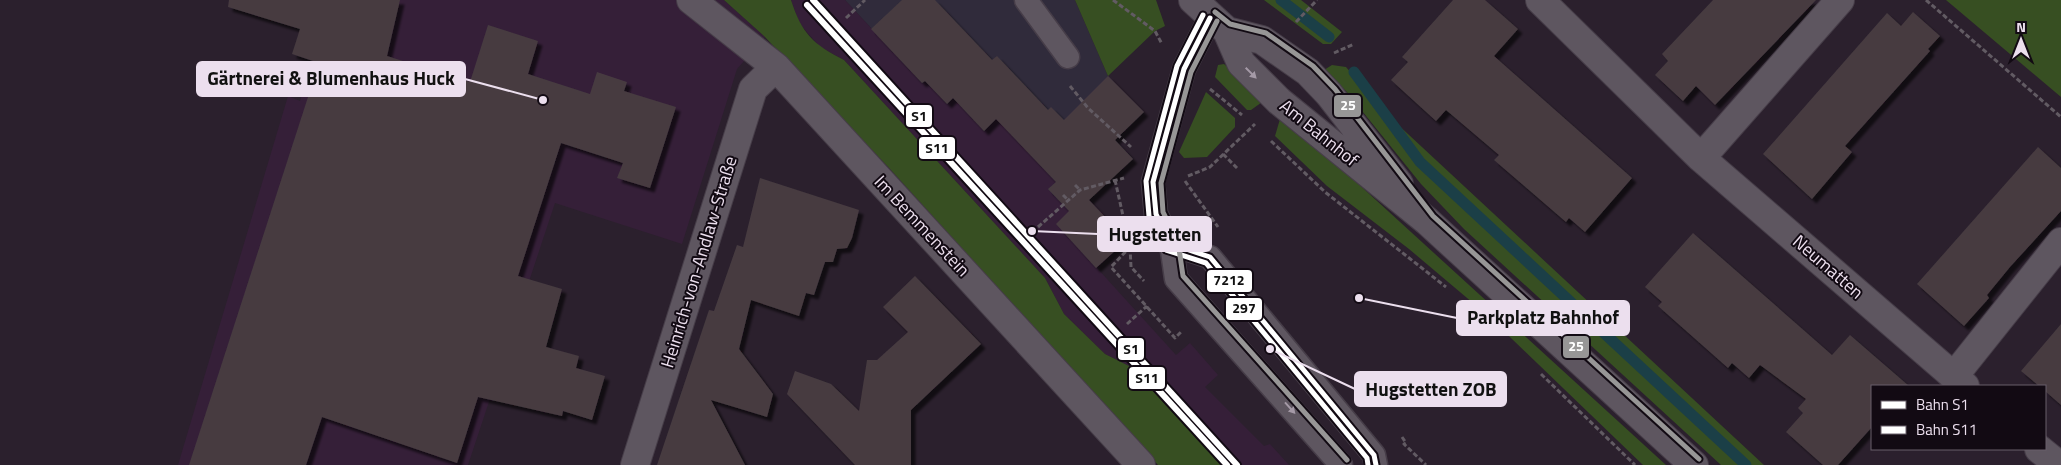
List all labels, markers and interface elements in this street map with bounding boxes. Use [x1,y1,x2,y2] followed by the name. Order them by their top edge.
[1996,15,2046,65] north arrow
[2016,16,2026,37] text: N
[197,62,465,96] callout: Gärtnerei & Blumenhaus Huck
[207,63,455,92] text: Gärtnerei & Blumenhaus Huck
[1245,66,1257,78] one-way arrow
[1274,92,1364,173] street label: Am Bahnhof
[1333,94,1362,118] line badge: 25
[1340,94,1356,115] text: 25
[905,104,933,128] line badge: S1
[911,105,927,126] text: S1
[918,136,956,160] line badge: S11
[925,137,949,158] text: S11
[653,153,744,371] street label: Heinrich-von-Andlaw-Straße
[868,169,977,282] street label: Im Bemmenstein
[1098,217,1211,251] callout: Hugstetten
[1108,219,1202,248] text: Hugstetten
[1787,228,1870,305] street label: Neumatten
[1206,269,1253,293] line badge: 7212
[1213,269,1245,290] text: 7212
[1225,297,1263,321] line badge: 297
[1232,297,1256,318] text: 297
[1457,301,1629,335] callout: Parkplatz Bahnhof
[1467,302,1619,331] text: Parkplatz Bahnhof
[1562,335,1590,359] line badge: 25
[1568,335,1584,356] text: 25
[1117,337,1145,361] line badge: S1
[1123,338,1139,359] text: S1
[1128,366,1166,390] line badge: S11
[1135,367,1159,388] text: S11
[1355,372,1506,406] callout: Hugstetten ZOB
[1365,374,1497,403] text: Hugstetten ZOB
[1871,385,2046,450] legend
[1916,393,1969,416] text: Bahn S1
[1284,402,1296,414] one-way arrow
[1916,418,1977,441] text: Bahn S11

